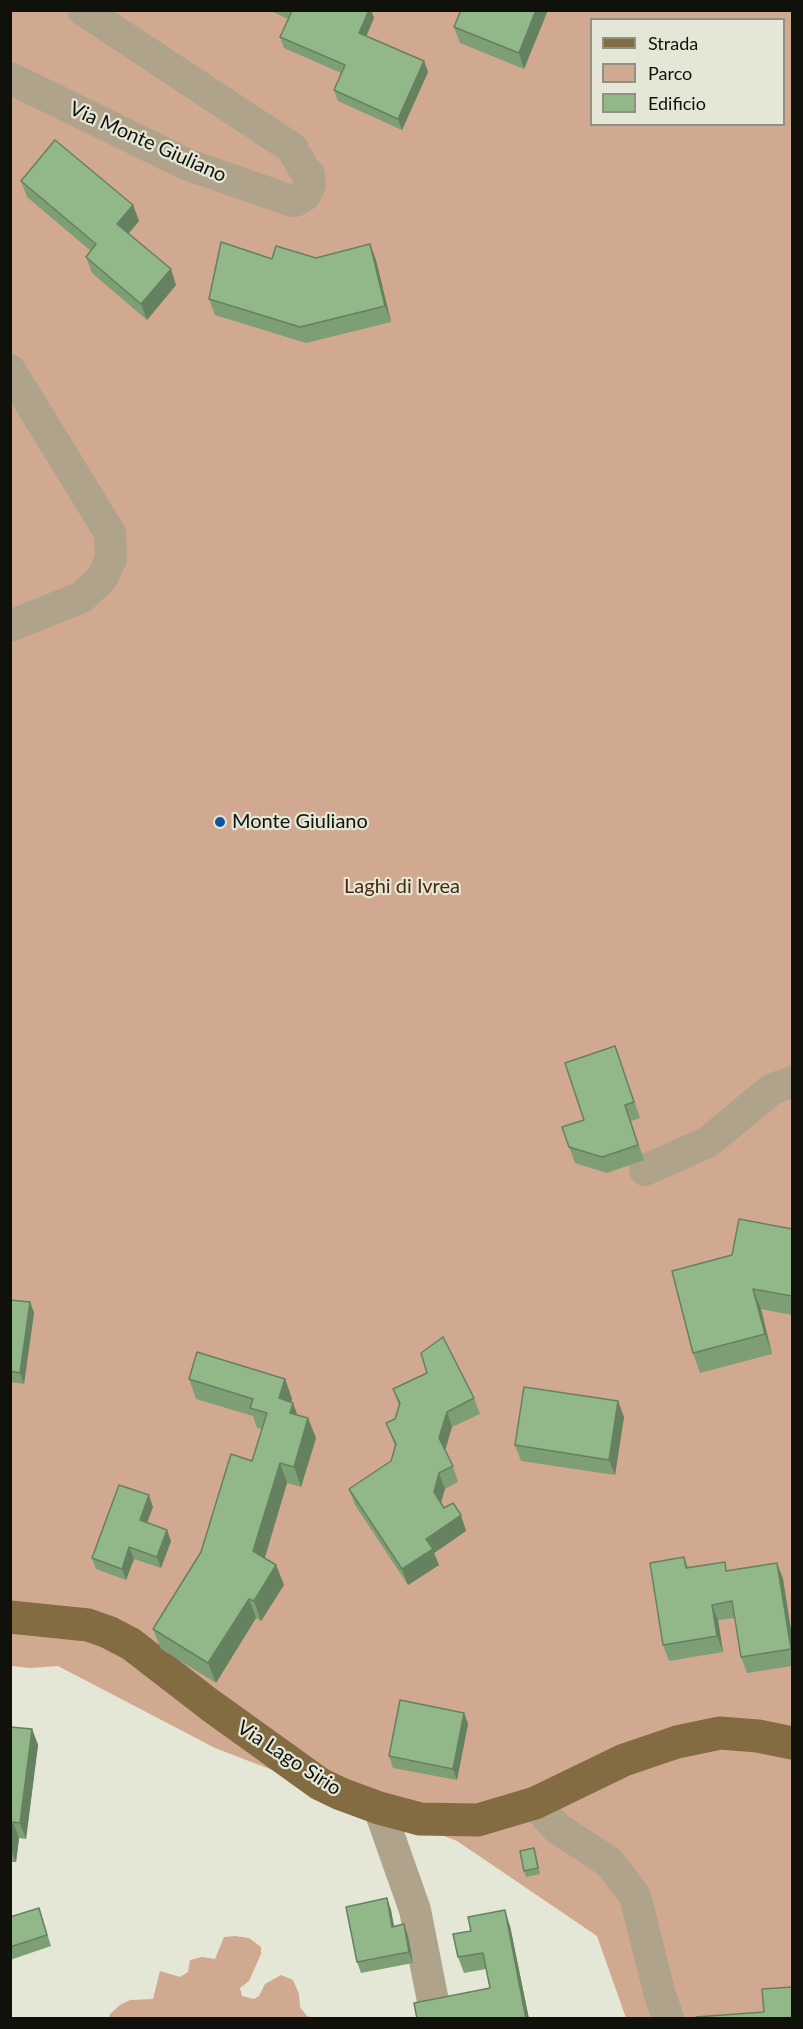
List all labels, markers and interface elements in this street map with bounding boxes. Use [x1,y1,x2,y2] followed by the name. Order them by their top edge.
[590,18,785,126] legend
[648,32,698,54] text: Strada
[648,62,692,84] text: Parco
[648,92,706,114] text: Edificio
[66,97,230,187] street label: Via Monte Giuliano
[232,810,368,834] place label: Monte Giuliano
[213,815,227,829] marker: Monte Giuliano
[344,875,460,899] park label: Laghi di Ivrea
[232,1715,346,1801] street label: Via Lago Sirio

